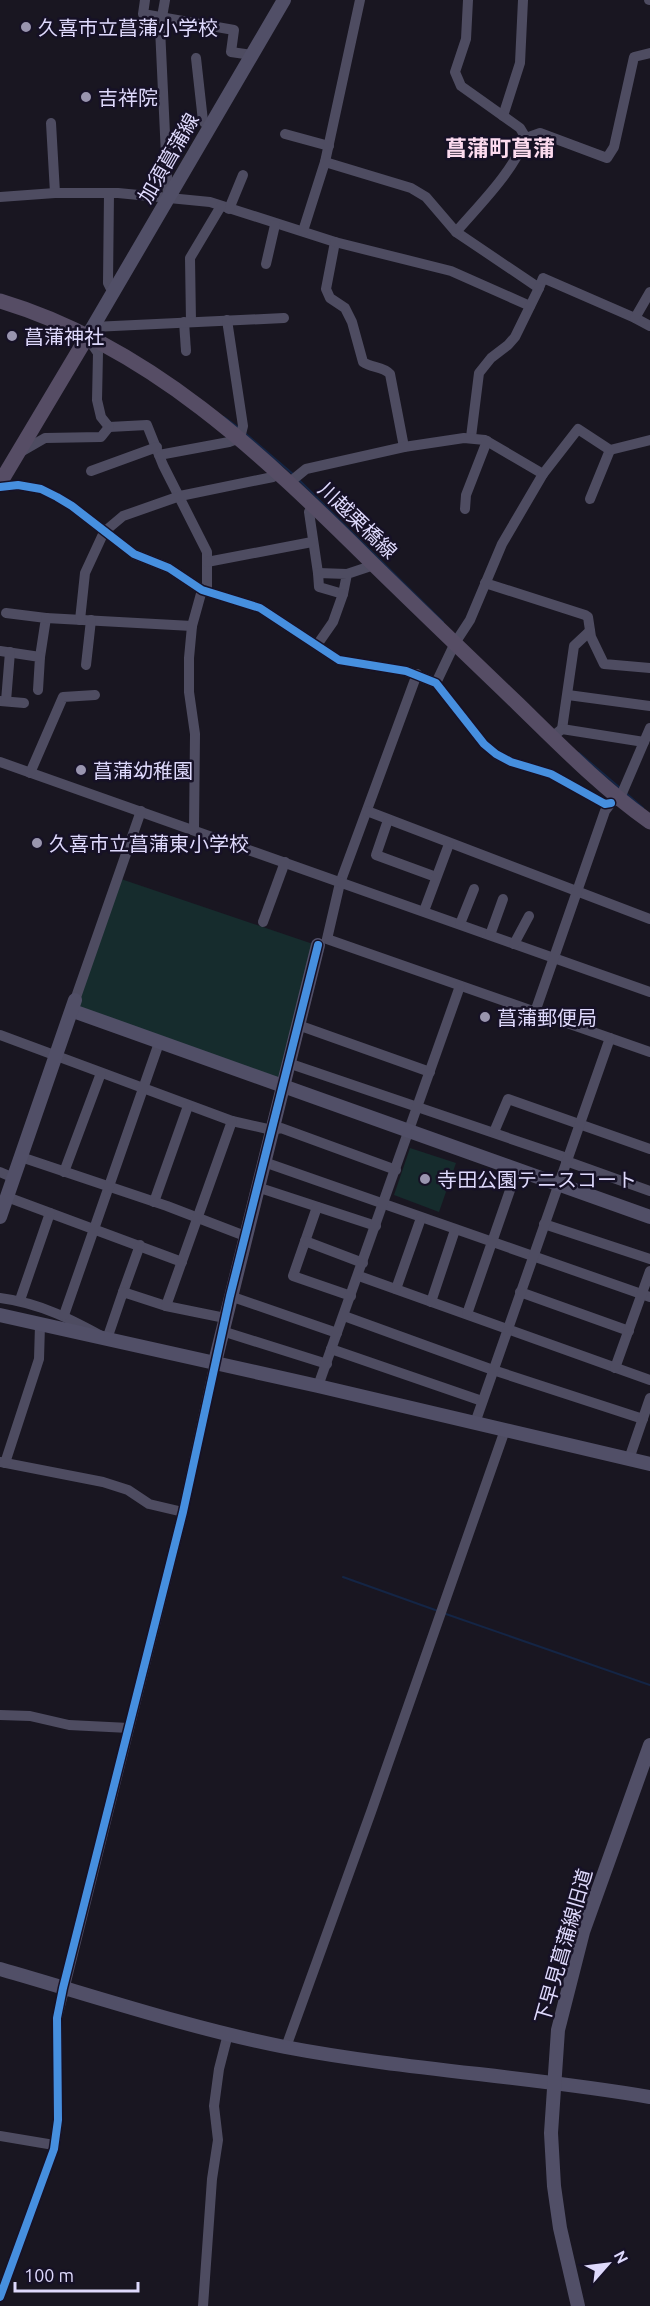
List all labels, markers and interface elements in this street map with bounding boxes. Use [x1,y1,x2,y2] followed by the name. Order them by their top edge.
[38,16,218,39] place label: 久喜市立菖蒲小学校
[19,20,33,34] marker: 久喜市立菖蒲小学校
[98,86,158,109] place label: 吉祥院
[79,90,93,104] marker: 吉祥院
[133,109,203,207] street label: 加須菖蒲線
[445,135,555,160] district label: 菖蒲町菖蒲
[24,325,104,348] place label: 菖蒲神社
[5,329,19,343] marker: 菖蒲神社
[314,477,402,563] street label: 川越栗橋線
[93,759,193,782] place label: 菖蒲幼稚園
[74,763,88,777] marker: 菖蒲幼稚園
[49,832,249,855] place label: 久喜市立菖蒲東小学校
[30,836,44,850] marker: 久喜市立菖蒲東小学校
[497,1006,597,1029] place label: 菖蒲郵便局
[478,1010,492,1024] marker: 菖蒲郵便局
[437,1168,637,1191] place label: 寺田公園テニスコート
[418,1172,432,1186] marker: 寺田公園テニスコート
[530,1866,596,2026] street label: 下早見菖蒲線旧道
[578,2234,638,2294] north arrow
[610,2247,632,2266] text: N
[15,2255,138,2293] scale bar
[24,2265,74,2285] text: 100 m

